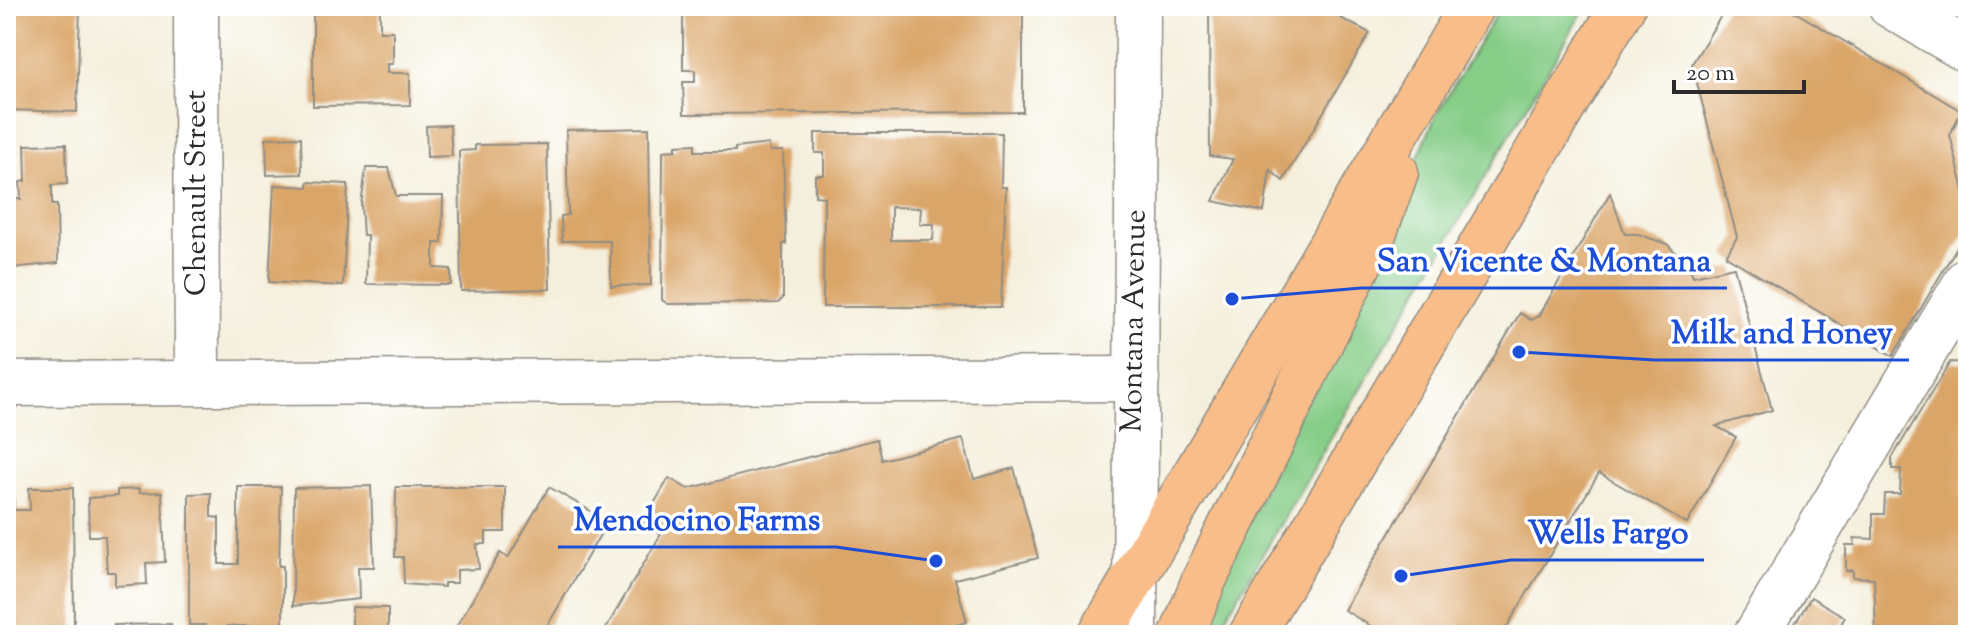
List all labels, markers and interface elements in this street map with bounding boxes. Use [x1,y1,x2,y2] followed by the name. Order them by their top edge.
[1674,44,1804,94] scale bar
[1686,57,1735,91] text: 20 m
[176,90,219,296] street label: Chenault Street
[1112,209,1158,433] street label: Montana Avenue
[1361,232,1727,288] callout: San Vicente & Montana
[1377,240,1712,286] text: San Vicente & Montana
[1655,304,1909,360] callout: Milk and Honey
[1671,312,1893,358] text: Milk and Honey
[558,491,836,547] callout: Mendocino Farms
[574,499,820,545] text: Mendocino Farms
[1511,504,1704,560] callout: Wells Fargo
[1528,512,1688,558] text: Wells Fargo

